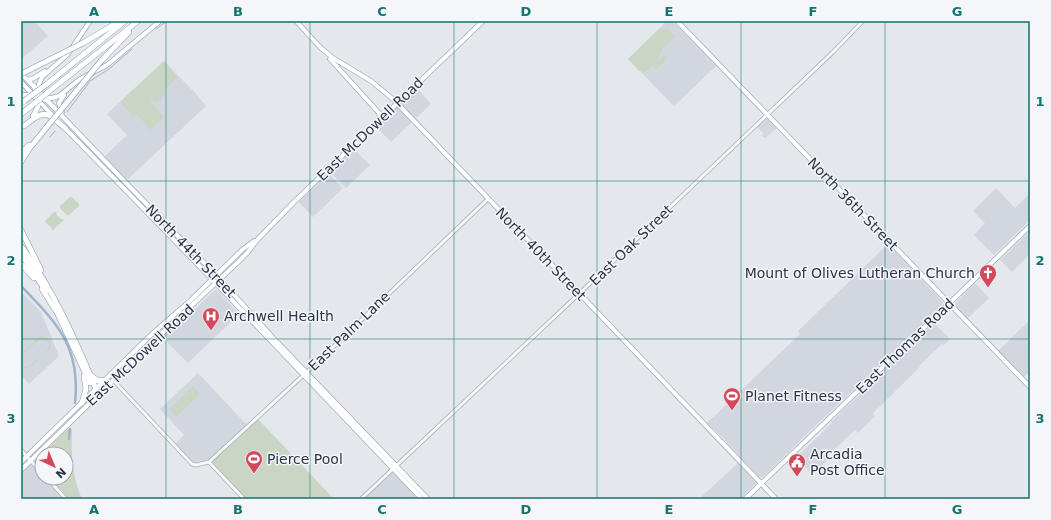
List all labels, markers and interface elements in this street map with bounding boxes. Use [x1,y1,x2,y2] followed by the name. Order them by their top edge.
[89,4,99,19] text: A
[233,4,243,19] text: B
[377,4,387,19] text: C
[521,4,532,19] text: D
[665,4,673,19] text: E
[809,4,817,19] text: F
[952,4,962,19] text: G
[314,74,426,184] street label: East McDowell Road
[6,94,16,109] text: 1
[1035,94,1045,109] text: 1
[805,154,902,254] street label: North 36th Street
[143,201,240,301] street label: North 44th Street
[586,201,676,289] street label: East Oak Street
[493,204,590,304] street label: North 40th Street
[6,253,16,268] text: 2
[1035,253,1045,268] text: 2
[978,263,998,288] church icon: Mount of Olives Lutheran Church
[745,265,975,281] place label: Mount of Olives Lutheran Church
[305,288,393,374] street label: East Palm Lane
[853,295,957,397] street label: East Thomas Road
[83,301,197,409] street label: East McDowell Road
[201,306,221,331] hospital icon: Archwell Health
[224,308,334,324] place label: Archwell Health
[722,386,742,411] sports icon: Planet Fitness
[745,388,842,404] place label: Planet Fitness
[6,411,16,426] text: 3
[1035,411,1045,426] text: 3
[34,446,74,486] north arrow
[810,446,885,478] place label: Arcadia Post Office
[244,449,264,474] sports icon: Pierce Pool
[267,451,343,467] place label: Pierce Pool
[787,452,807,477] public building icon: Arcadia Post Office
[53,465,68,481] text: N
[89,502,99,517] text: A
[233,502,243,517] text: B
[377,502,387,517] text: C
[521,502,532,517] text: D
[665,502,673,517] text: E
[809,502,817,517] text: F
[952,502,962,517] text: G

